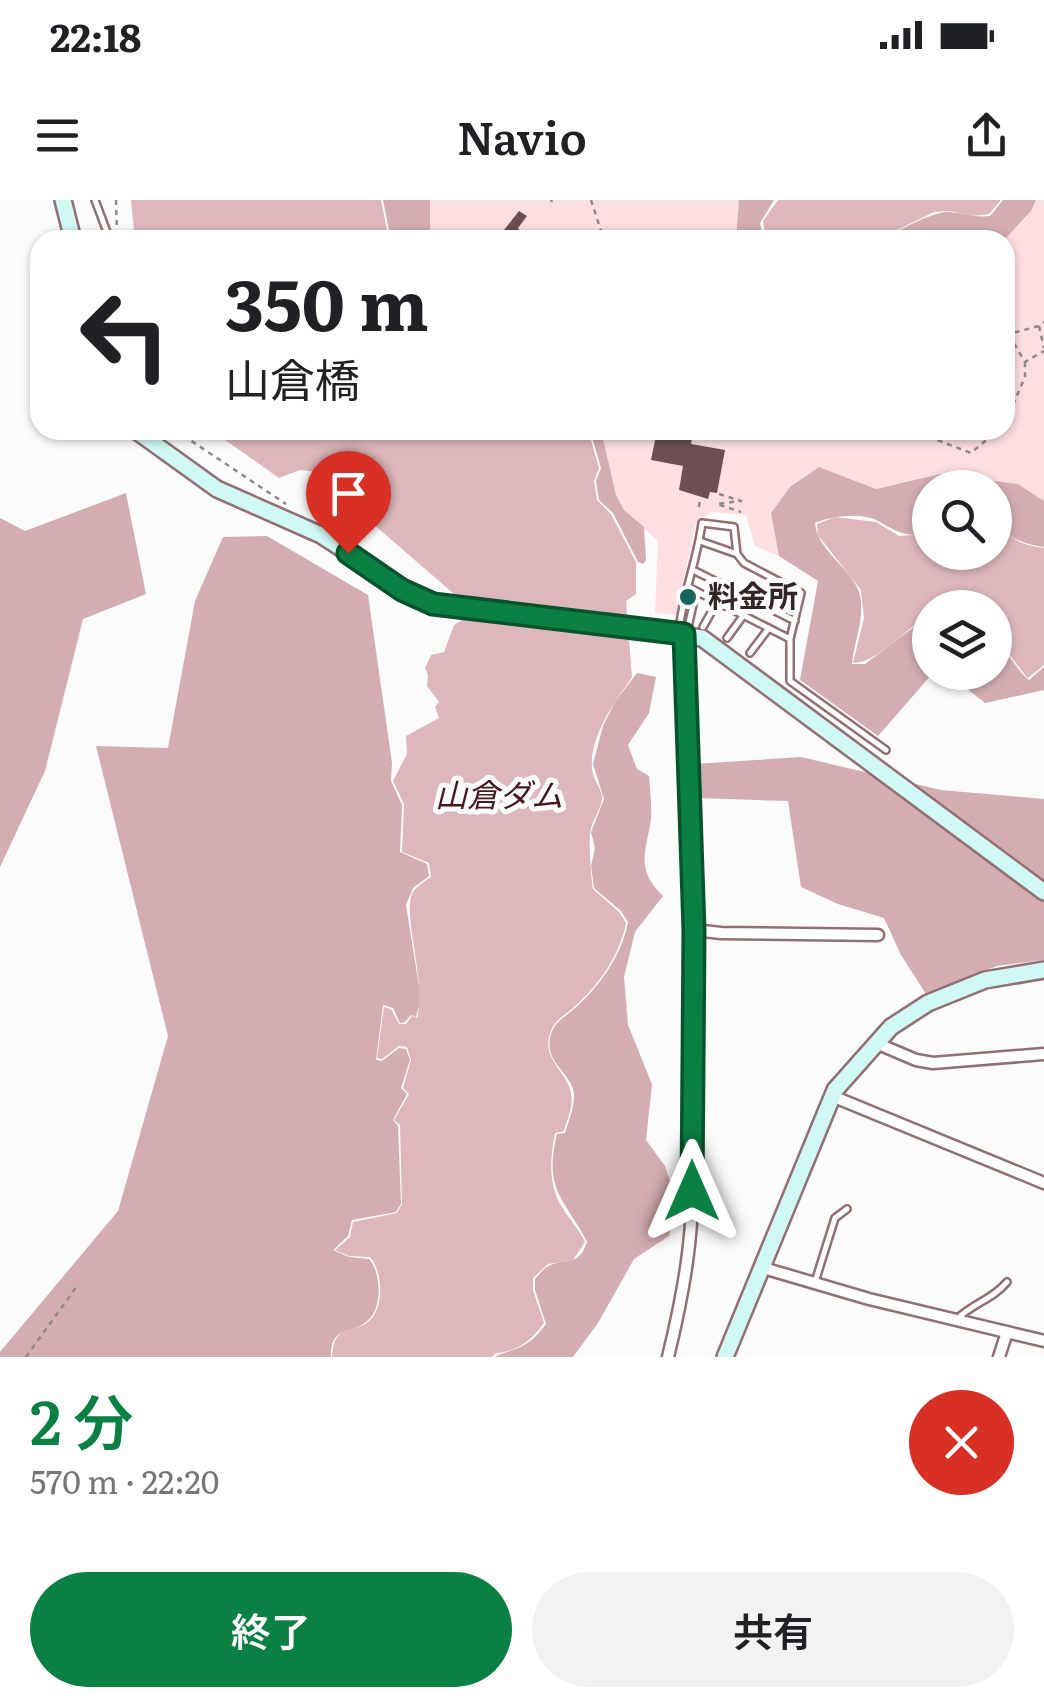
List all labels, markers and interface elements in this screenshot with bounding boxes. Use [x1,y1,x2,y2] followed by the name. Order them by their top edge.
[50,7,141,64] text: 22:18
[457,102,587,169] text: Navio
[30,108,85,163] icon: menu
[959,108,1014,163] icon: share
[225,249,429,353] text: 350 m
[60,270,190,400] icon: left
[225,344,360,411] text: 山倉橋
[306,451,391,554] pin
[321,466,376,521] icon: arrive
[912,470,1012,690] map controls
[912,470,1012,570] button: search
[708,572,798,616] place label: 料金所
[677,586,699,608] marker: 料金所
[912,590,1012,690] button: layers
[435,769,563,817] water label: 山倉ダム
[640,1139,744,1243] position arrow
[30,1374,134,1463] text: 2 分
[909,1390,1014,1495] button: close
[30,1456,219,1504] text: 570 m · 22:20
[30,1572,512,1687] button: 終了
[532,1572,1014,1687] button: 共有

